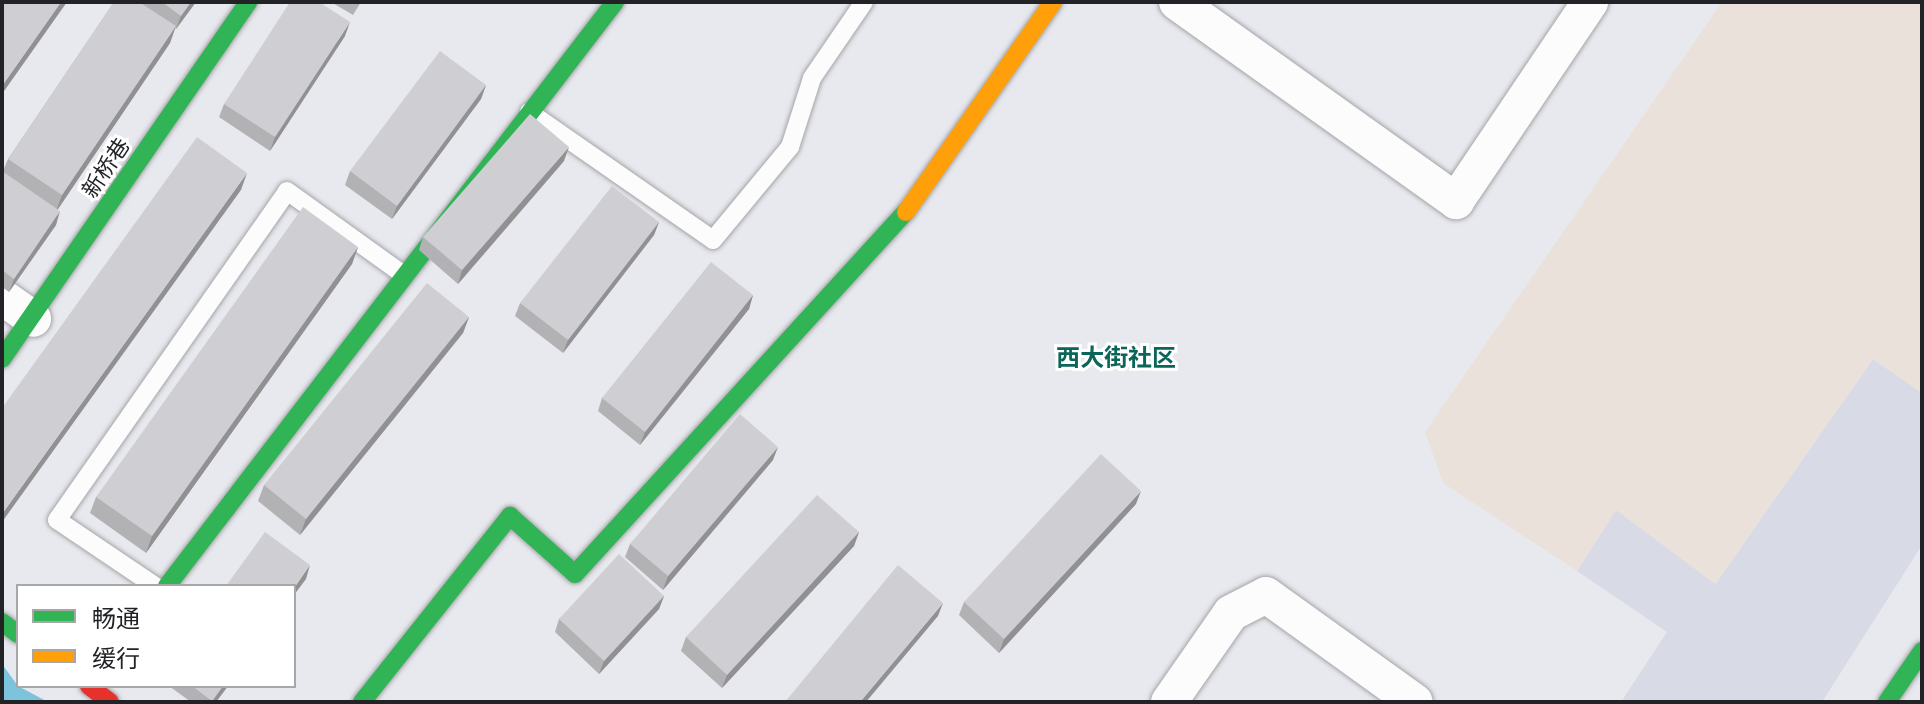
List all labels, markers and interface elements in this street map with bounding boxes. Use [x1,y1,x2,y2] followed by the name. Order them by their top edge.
[77,133,135,203] street label: 新桥巷
[1056,344,1176,372] district label: 西大街社区
[16,584,296,688] legend
[92,603,140,634] text: 畅通
[92,643,140,674] text: 缓行

